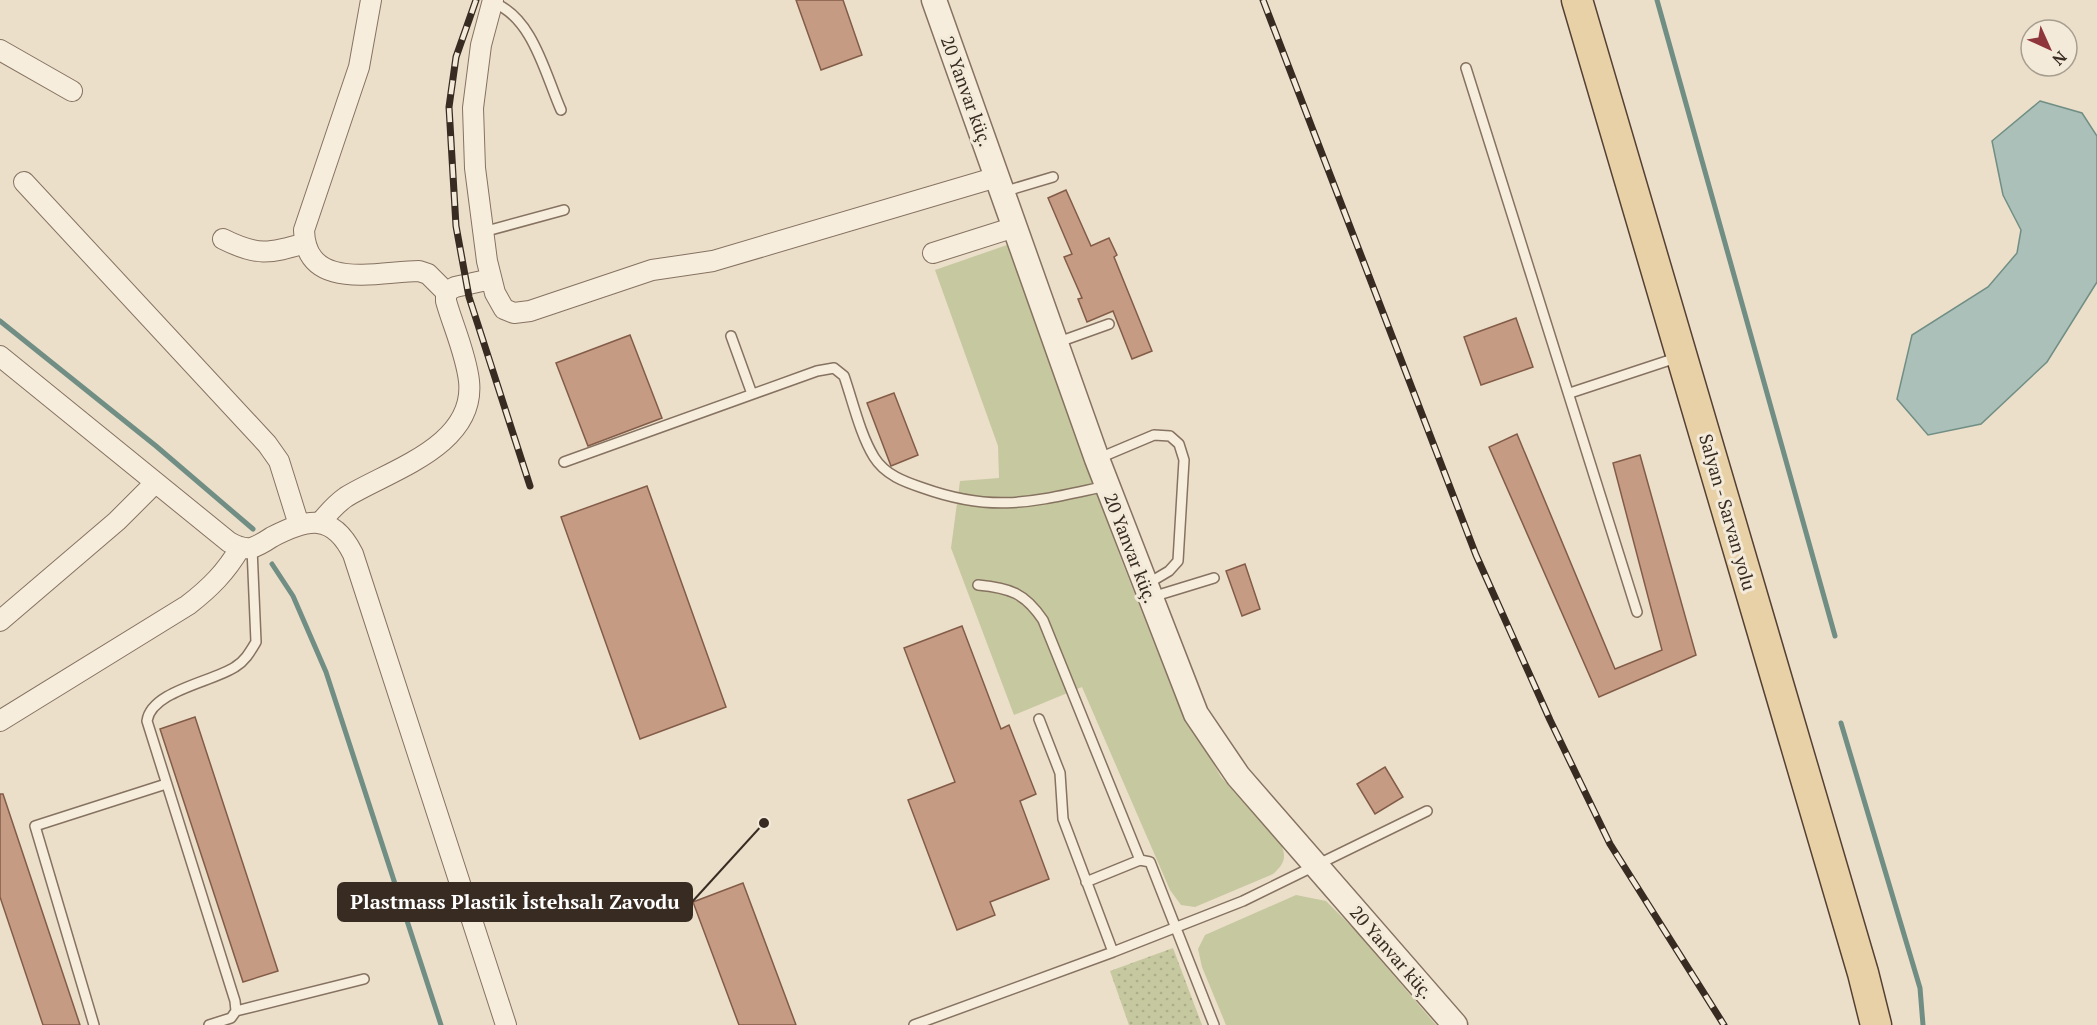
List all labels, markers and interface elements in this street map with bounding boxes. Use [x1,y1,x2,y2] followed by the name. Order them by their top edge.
[2019,18,2079,78] north arrow
[936,32,998,150] street label: 20 Yanvar küç.
[2048,47,2072,71] text: N
[1694,431,1762,593] street label: Salyan - Sarvan yolu
[1099,490,1163,606] street label: 20 Yanvar küç.
[338,883,692,921] callout: Plastmass Plastik İstehsalı Zavodu
[350,888,680,915] text: Plastmass Plastik İstehsalı Zavodu
[1345,900,1439,1004] street label: 20 Yanvar küç.

